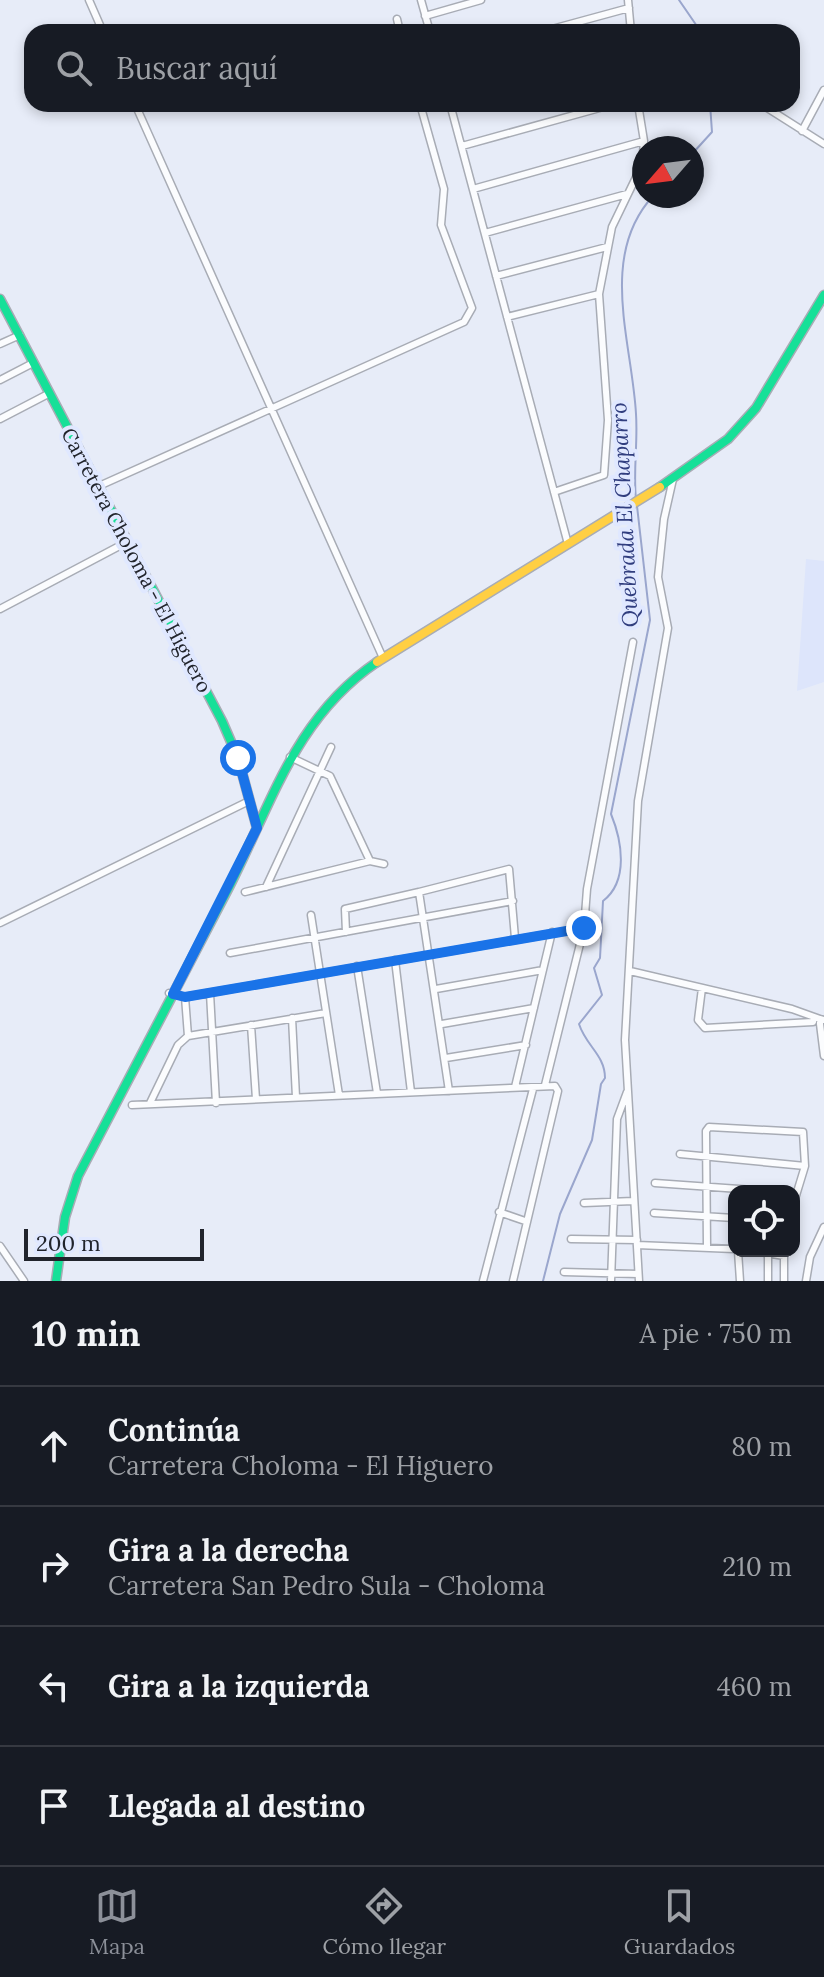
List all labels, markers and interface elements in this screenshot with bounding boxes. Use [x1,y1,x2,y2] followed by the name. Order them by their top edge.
[24,24,800,112] search box
[52,46,96,90] icon: search
[116,49,277,87] text: Buscar aquí
[632,136,704,208] north arrow
[604,402,644,628] water label: Quebrada El Chaparro
[56,423,218,697] street label: Carretera Choloma - El Higuero
[220,740,256,776] route start
[566,910,602,946] route end
[728,1185,800,1257] map controls
[728,1185,800,1257] button: locate
[24,1225,204,1261] scale bar
[36,1229,101,1257] text: 200 m
[32,1312,140,1355] text: 10 min
[639,1317,792,1350] text: A pie · 750 m
[108,1411,240,1449] text: Continúa
[32,1424,76,1468] icon: ahead
[731,1430,792,1463] text: 80 m
[108,1449,493,1482] text: Carretera Choloma - El Higuero
[108,1531,349,1569] text: Gira a la derecha
[32,1544,76,1588] icon: right
[722,1550,792,1583] text: 210 m
[108,1569,545,1602] text: Carretera San Pedro Sula - Choloma
[32,1664,76,1708] icon: left
[108,1667,369,1705] text: Gira a la izquierda
[717,1670,792,1703] text: 460 m
[32,1784,76,1828] icon: arrive
[108,1787,365,1825] text: Llegada al destino
[89,1884,145,1960] tab: Mapa
[323,1884,446,1960] tab: Cómo llegar
[624,1884,735,1960] tab: Guardados

